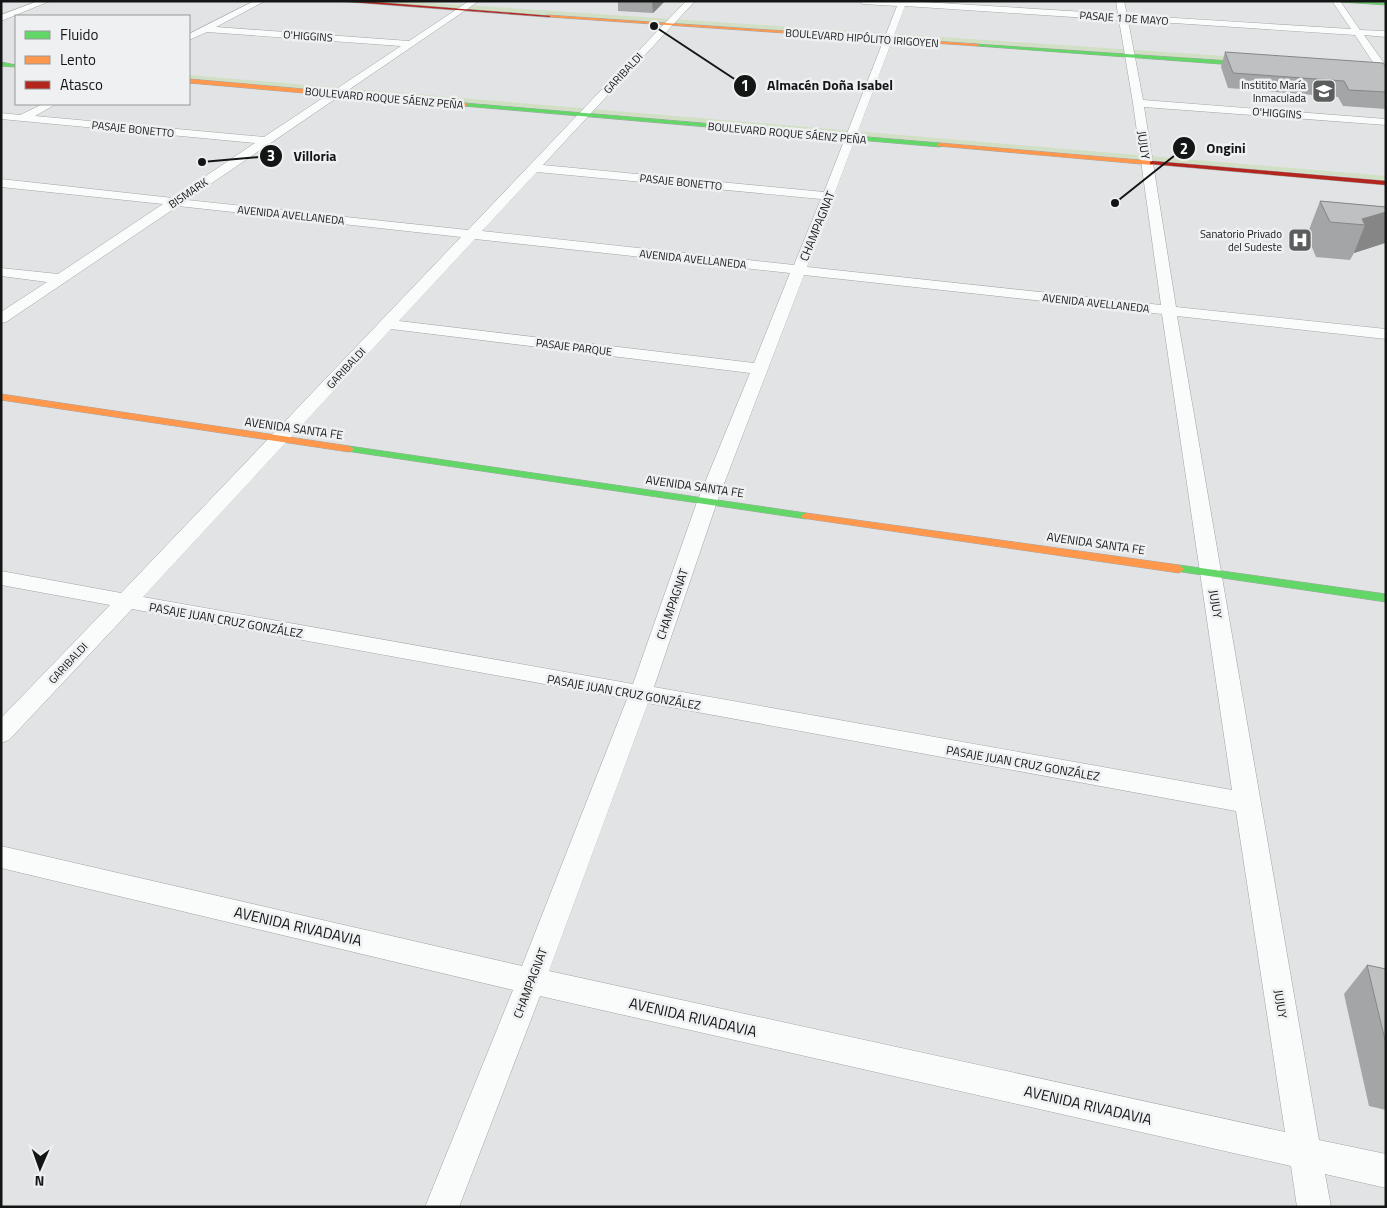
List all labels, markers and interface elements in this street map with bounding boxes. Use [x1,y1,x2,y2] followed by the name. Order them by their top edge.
[1079,7,1169,29] street label: PASAJE 1 DE MAYO
[15,15,190,105] legend
[60,23,99,46] text: Fluido
[785,25,939,51] street label: BOULEVARD HIPÓLITO IRIGOYEN
[283,26,333,46] street label: O'HIGGINS
[60,48,96,71] text: Lento
[600,49,646,97] street label: GARIBALDI
[732,71,903,100] callout: Almacén Doña Isabel
[60,73,103,96] text: Atasco
[741,74,749,97] text: 1
[767,74,893,95] text: Almacén Doña Isabel
[1241,77,1306,106] place label: Institito María Inmaculada
[1311,78,1337,104] school or university icon: Institito María Inmaculada
[304,83,464,113] street label: BOULEVARD ROQUE SÁENZ PEÑA
[1252,103,1302,123] street label: O'HIGGINS
[91,117,175,141] street label: PASAJE BONETTO
[707,118,867,148] street label: BOULEVARD ROQUE SÁENZ PEÑA
[1133,129,1155,161] street label: JUJUY
[1171,134,1255,163] callout: Ongini
[1180,137,1188,160] text: 2
[1206,137,1246,158] text: Ongini
[258,141,346,170] callout: Villoria
[267,144,275,167] text: 3
[293,145,337,166] text: Villoria
[639,170,723,194] street label: PASAJE BONETTO
[165,174,211,212] street label: BISMARK
[794,187,840,264] street label: CHAMPAGNAT
[237,201,346,229] street label: AVENIDA AVELLANEDA
[1200,226,1282,255] place label: Sanatorio Privado del Sudeste
[1287,227,1313,253] hospital icon: Sanatorio Privado del Sudeste
[639,245,748,273] street label: AVENIDA AVELLANEDA
[1042,289,1151,317] street label: AVENIDA AVELLANEDA
[535,334,613,360] street label: PASAJE PARQUE
[323,344,369,392] street label: GARIBALDI
[244,412,345,444] street label: AVENIDA SANTA FE
[645,470,746,502] street label: AVENIDA SANTA FE
[1046,527,1147,559] street label: AVENIDA SANTA FE
[651,565,693,642] street label: CHAMPAGNAT
[1204,588,1228,620] street label: JUJUY
[148,597,304,643] street label: PASAJE JUAN CRUZ GONZÁLEZ
[45,639,91,687] street label: GARIBALDI
[546,669,702,715] street label: PASAJE JUAN CRUZ GONZÁLEZ
[945,740,1101,786] street label: PASAJE JUAN CRUZ GONZÁLEZ
[232,900,364,952] street label: AVENIDA RIVADAVIA
[508,944,552,1021] street label: CHAMPAGNAT
[1269,988,1293,1020] street label: JUJUY
[627,991,759,1043] street label: AVENIDA RIVADAVIA
[1022,1079,1154,1131] street label: AVENIDA RIVADAVIA
[15,1143,65,1193] north arrow
[34,1171,45,1192] text: N

